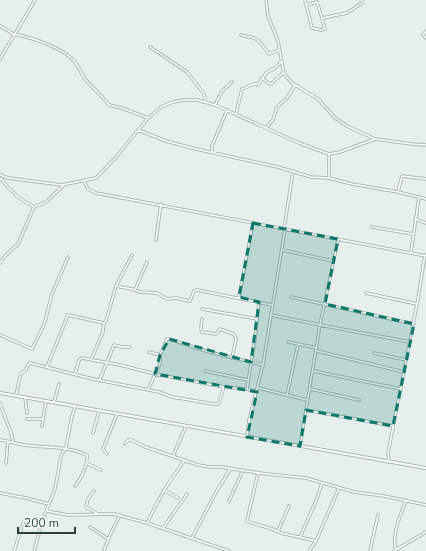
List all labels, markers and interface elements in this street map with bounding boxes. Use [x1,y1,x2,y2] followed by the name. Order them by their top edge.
[18,509,75,535] scale bar
[24,515,59,531] text: 200 m

